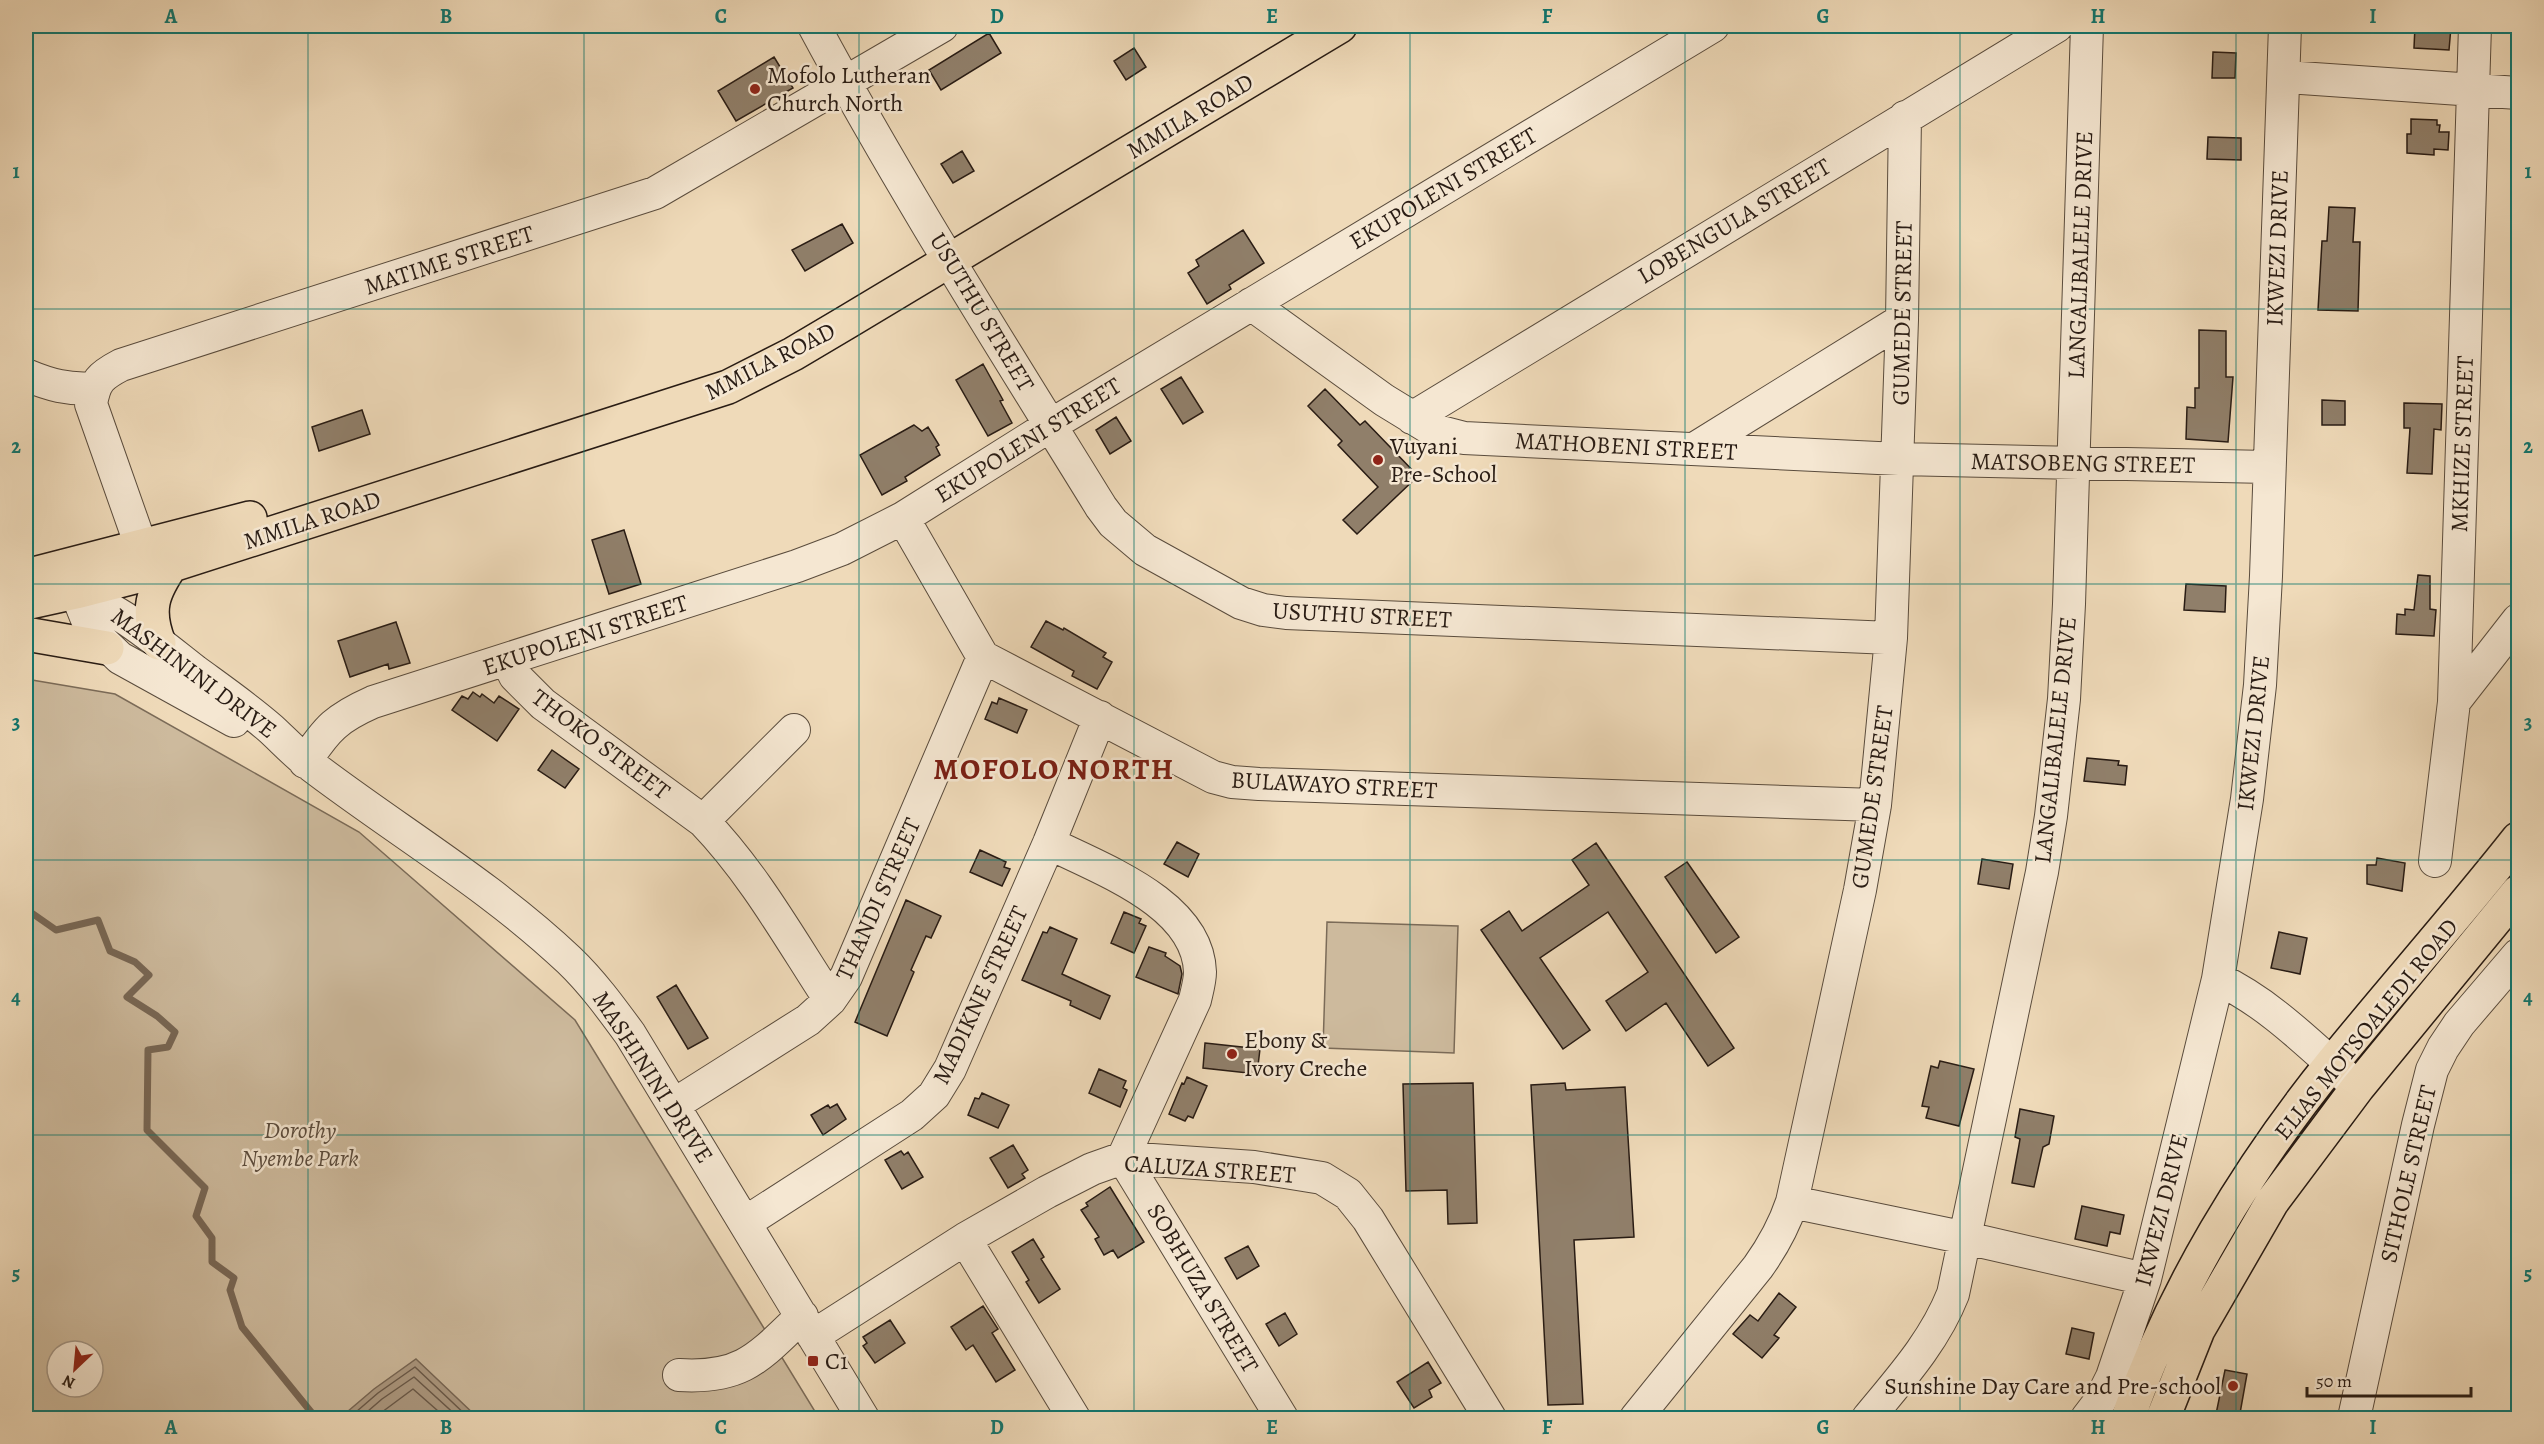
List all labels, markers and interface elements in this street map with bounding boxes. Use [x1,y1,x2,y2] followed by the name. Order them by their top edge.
[164,3,178,30] text: A
[440,3,452,30] text: B
[715,3,727,30] text: C
[990,3,1004,30] text: D
[1266,3,1278,30] text: E
[1542,3,1553,30] text: F
[1816,3,1830,30] text: G
[2091,3,2106,30] text: H
[2369,3,2377,30] text: I
[767,59,931,119] place label: Mofolo Lutheran Church North
[1121,66,1259,166] street label: MMILA ROAD
[748,82,762,96] marker: Mofolo Lutheran Church North
[1343,119,1543,257] street label: EKUPOLENI STREET
[2060,130,2100,380] street label: LANGALIBALELE DRIVE
[1631,151,1837,291] street label: LOBENGULA STREET
[12,158,20,185] text: 1
[2524,158,2532,185] text: 1
[2258,169,2296,327] street label: IKWEZI DRIVE
[360,217,538,303] street label: MATIME STREET
[1884,220,1920,406] street label: GUMEDE STREET
[922,227,1042,397] street label: USUTHU STREET
[699,314,841,408] street label: MMILA ROAD
[2443,355,2481,533] street label: MKHIZE STREET
[929,370,1127,510] street label: EKUPOLENI STREET
[1514,424,1738,468] street label: MATHOBENI STREET
[1389,430,1497,490] place label: Vuyani Pre-School
[11,433,21,460] text: 2
[2523,433,2533,460] text: 2
[1970,445,2196,481] street label: MATSOBENG STREET
[1371,453,1385,467] marker: Vuyani Pre-School
[239,483,385,557] street label: MMILA ROAD
[478,587,692,683] street label: EKUPOLENI STREET
[1271,594,1453,636] street label: USUTHU STREET
[105,600,283,746] street label: MASHININI DRIVE
[2026,615,2084,865] street label: LANGALIBALELE DRIVE
[2229,654,2277,812] street label: IKWEZI DRIVE
[525,681,677,807] street label: THOKO STREET
[1843,703,1901,891] street label: GUMEDE STREET
[12,709,20,736] text: 3
[2524,709,2532,736] text: 3
[933,749,1175,789] district label: MOFOLO NORTH
[1230,764,1438,806] street label: BULAWAYO STREET
[828,813,928,985] street label: THANDI STREET
[925,901,1035,1089] street label: MADIKNE STREET
[2267,912,2465,1146] street label: ELIAS MOTSOALEDI ROAD
[11,984,21,1011] text: 4
[2523,984,2533,1011] text: 4
[585,985,721,1169] street label: MASHININI DRIVE
[1244,1024,1367,1084] place label: Ebony & Ivory Creche
[1225,1047,1239,1061] marker: Ebony & Ivory Creche
[2372,1082,2444,1266] street label: SITHOLE STREET
[241,1114,359,1174] park label: Dorothy Nyembe Park
[2127,1130,2195,1290] street label: IKWEZI DRIVE
[1123,1147,1297,1191] street label: CALUZA STREET
[1140,1197,1266,1379] street label: SOBHUZA STREET
[12,1260,20,1287] text: 5
[2524,1260,2532,1287] text: 5
[45,1339,105,1399] north arrow
[825,1345,848,1377] place label: C1
[806,1354,820,1368] marker: C1
[2307,1360,2470,1398] scale bar
[58,1369,79,1394] text: N
[2316,1369,2352,1393] text: 50 m
[1884,1370,2221,1402] place label: Sunshine Day Care and Pre-school
[2226,1379,2240,1393] marker: Sunshine Day Care and Pre-school
[164,1414,178,1441] text: A
[440,1414,452,1441] text: B
[715,1414,727,1441] text: C
[990,1414,1004,1441] text: D
[1266,1414,1278,1441] text: E
[1542,1414,1553,1441] text: F
[1816,1414,1830,1441] text: G
[2091,1414,2106,1441] text: H
[2369,1414,2377,1441] text: I

